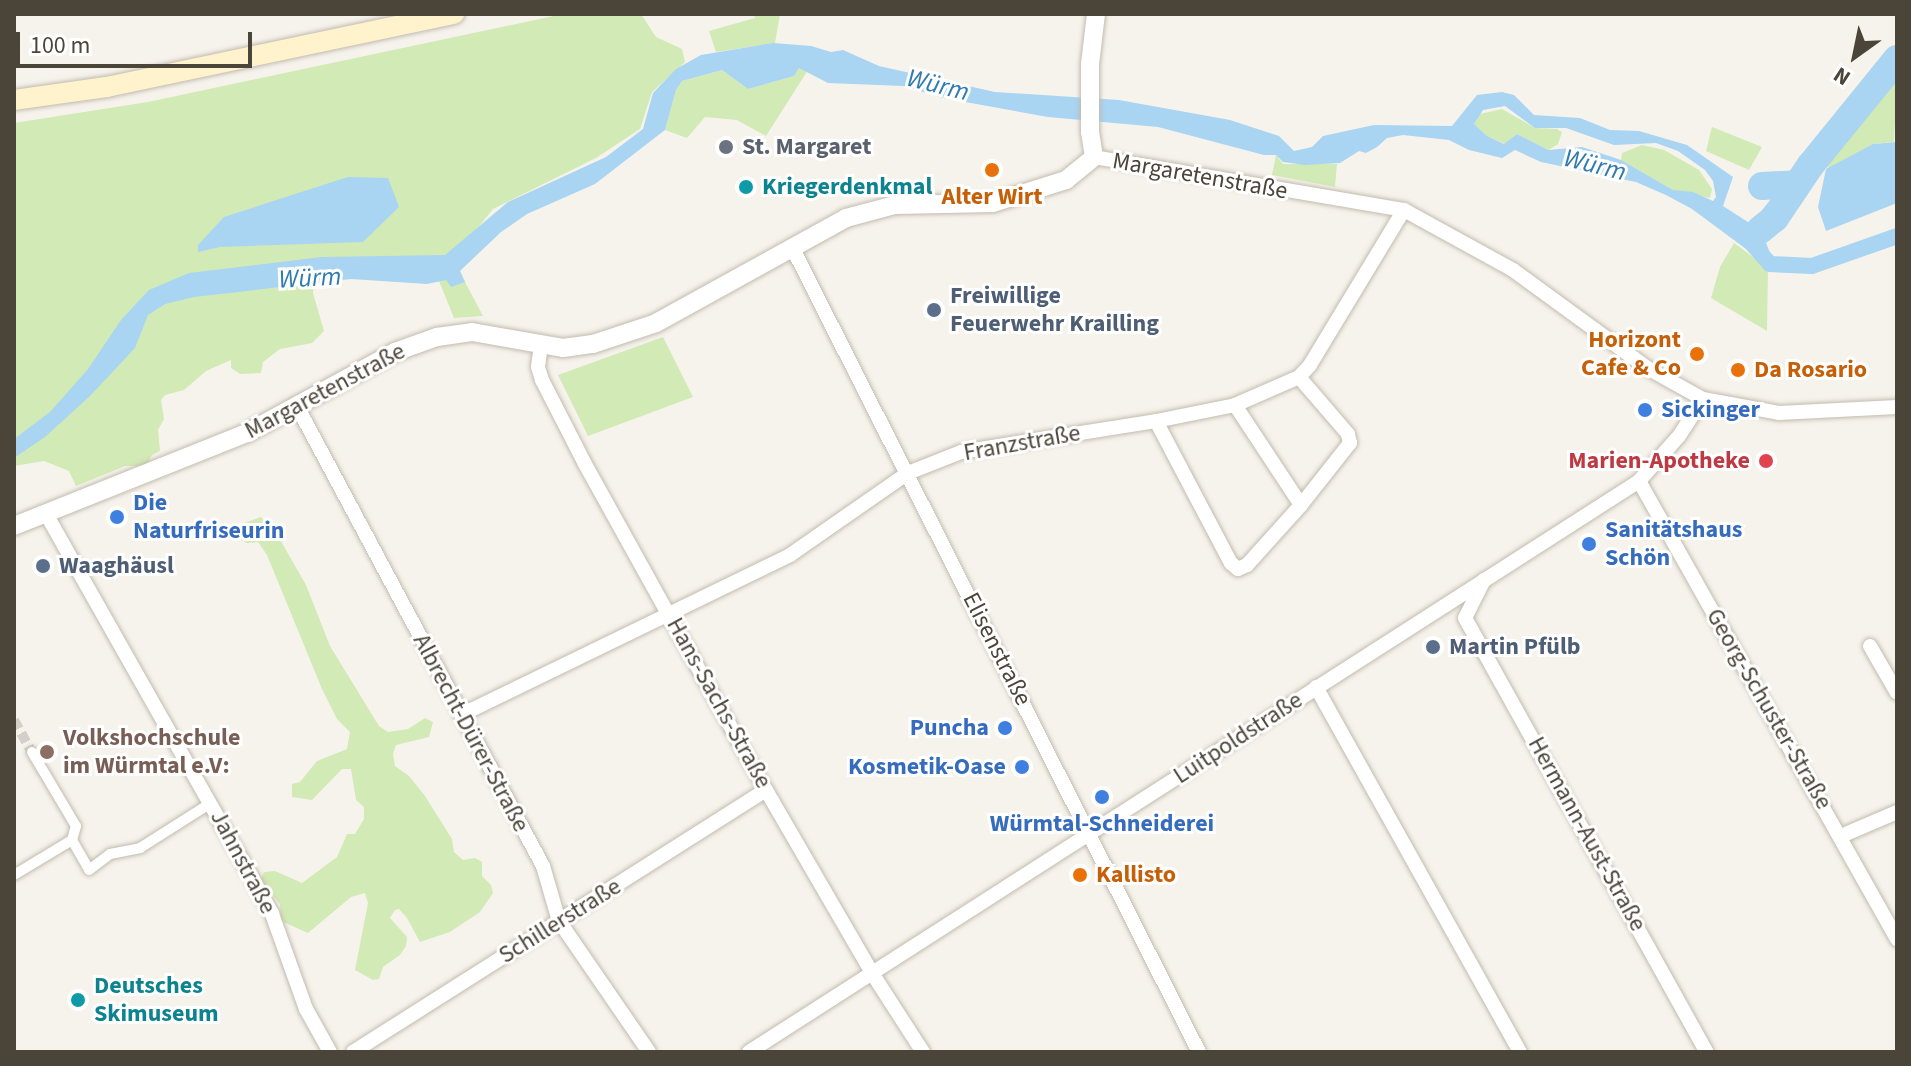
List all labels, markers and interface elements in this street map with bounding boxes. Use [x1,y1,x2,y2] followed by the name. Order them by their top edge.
[20,16,256,66] scale bar
[1815,16,1895,96] north arrow
[30,28,90,63] text: 100 m
[1827,59,1857,94] text: N
[904,62,972,108] water label: Würm
[742,133,872,161] place label: St. Margaret
[717,138,735,156] marker: St. Margaret
[1561,142,1629,188] water label: Würm
[1110,146,1290,206] street label: Margaretenstraße
[983,161,1001,179] marker: Alter Wirt
[762,173,932,201] place label: Kriegerdenkmal
[737,178,755,196] marker: Kriegerdenkmal
[941,183,1043,211] place label: Alter Wirt
[278,261,342,295] water label: Würm
[950,282,1159,338] place label: Freiwillige Feuerwehr Krailling
[925,301,943,319] marker: Freiwillige Feuerwehr Krailling
[1581,326,1681,382] place label: Horizont Cafe & Co
[240,337,410,445] street label: Margaretenstraße
[1688,345,1706,363] marker: Horizont Cafe & Co
[1754,356,1867,384] place label: Da Rosario
[1729,361,1747,379] marker: Da Rosario
[1661,396,1760,424] place label: Sickinger
[1636,401,1654,419] marker: Sickinger
[961,419,1083,467] street label: Franzstraße
[1568,447,1750,475] place label: Marien-Apotheke
[1757,452,1775,470] marker: Marien-Apotheke
[133,489,285,545] place label: Die Naturfriseurin
[108,508,126,526] marker: Die Naturfriseurin
[1605,516,1742,572] place label: Sanitätshaus Schön
[1580,535,1598,553] marker: Sanitätshaus Schön
[59,552,174,580] place label: Waaghäusl
[34,557,52,575] marker: Waaghäusl
[956,588,1038,710] street label: Elisenstraße
[1700,604,1838,814] street label: Georg-Schuster-Straße
[660,613,778,793] street label: Hans-Sachs-Straße
[407,629,535,837] street label: Albrecht-Dürer-Straße
[1449,633,1581,661] place label: Martin Pfülb
[1424,638,1442,656] marker: Martin Pfülb
[1168,686,1308,790] street label: Luitpoldstraße
[910,714,989,742] place label: Puncha
[996,719,1014,737] marker: Puncha
[63,724,240,780] place label: Volkshochschule im Würmtal e.V:
[1522,732,1652,936] street label: Hermann-Aust-Straße
[38,743,56,761] marker: Volkshochschule im Würmtal e.V:
[848,753,1006,781] place label: Kosmetik-Oase
[1013,758,1031,776] marker: Kosmetik-Oase
[1093,788,1111,806] marker: Würmtal-Schneiderei
[204,805,282,919] street label: Jahnstraße
[990,810,1214,838] place label: Würmtal-Schneiderei
[1096,861,1176,889] place label: Kallisto
[1071,866,1089,884] marker: Kallisto
[494,872,626,970] street label: Schillerstraße
[94,972,219,1028] place label: Deutsches Skimuseum
[69,991,87,1009] marker: Deutsches Skimuseum

